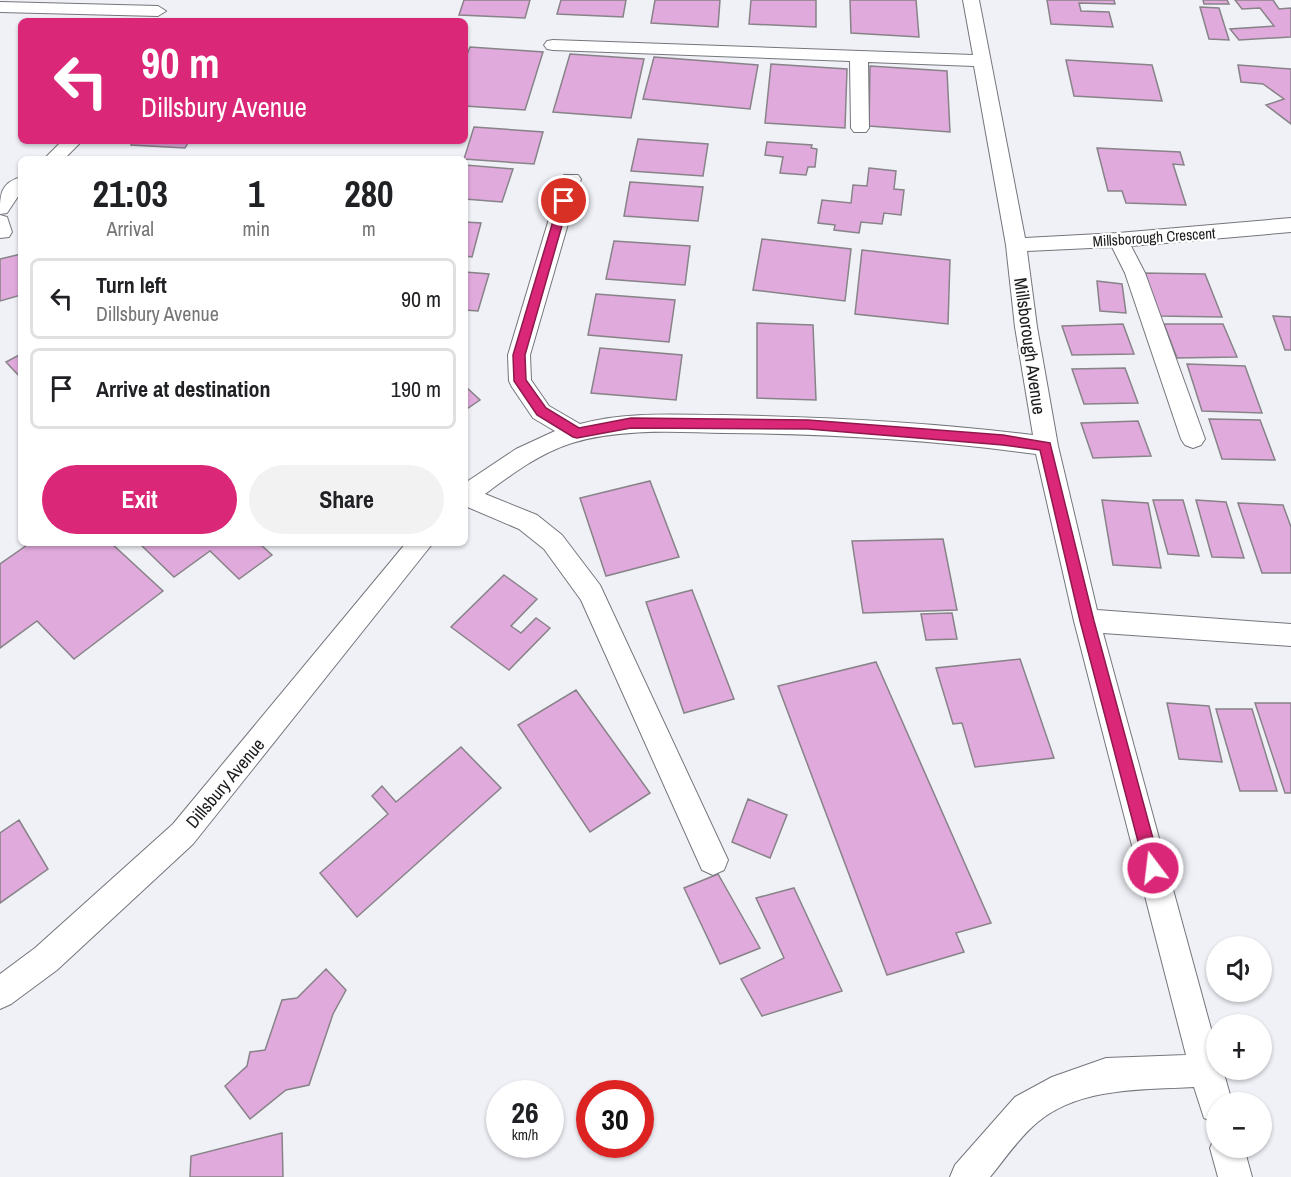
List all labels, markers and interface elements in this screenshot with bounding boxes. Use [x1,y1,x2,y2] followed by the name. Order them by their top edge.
[141,35,220,91] text: 90 m
[42,42,120,120] icon: left
[141,89,307,125] text: Dillsbury Avenue
[92,170,168,218] text: 21:03
[248,170,264,218] text: 1
[344,170,394,218] text: 280
[538,175,589,226] pin
[547,184,580,217] icon: arrive
[107,215,154,242] text: Arrival
[242,215,270,242] text: min
[362,215,376,242] text: m
[1092,222,1217,252] street label: Millsborough Crescent
[96,270,167,300] text: Turn left
[1008,276,1052,416] street label: Millsborough Avenue
[45,282,78,315] icon: left
[401,284,441,314] text: 90 m
[96,300,219,327] text: Dillsbury Avenue
[45,372,78,405] icon: arrive
[96,374,270,404] text: Arrive at destination
[391,374,441,404] text: 190 m
[42,465,237,534] button: Exit
[249,465,444,534] button: Share
[180,733,270,833] street label: Dillsbury Avenue
[1121,836,1185,900] position arrow
[1206,936,1272,1158] map controls
[1206,936,1272,1002] button: sound
[1206,1014,1272,1080] button: +
[576,1080,654,1158] speed limit sign: 30
[511,1092,539,1132] text: 26
[1206,1092,1272,1158] button: −
[512,1124,538,1145] text: km/h

